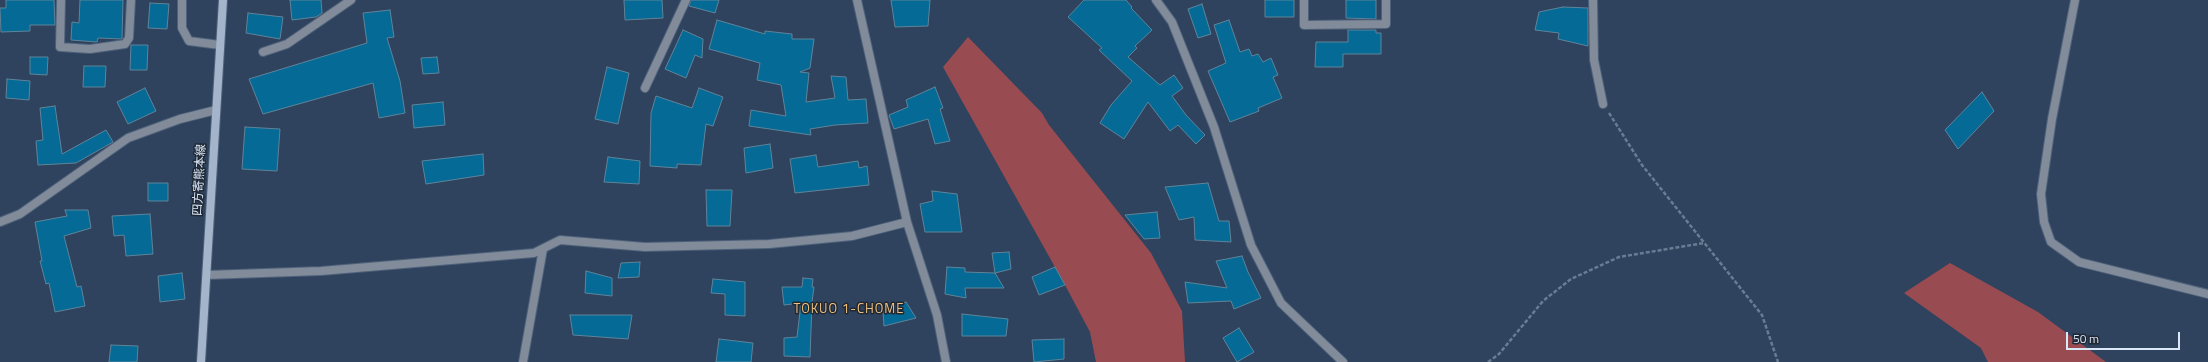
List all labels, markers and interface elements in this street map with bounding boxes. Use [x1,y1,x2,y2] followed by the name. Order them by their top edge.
[191,144,209,216] street label: 四方寄熊本線
[794,302,904,318] district label: TOKUO 1-CHOME
[2068,324,2182,350] scale bar
[2073,329,2099,348] text: 50 m

